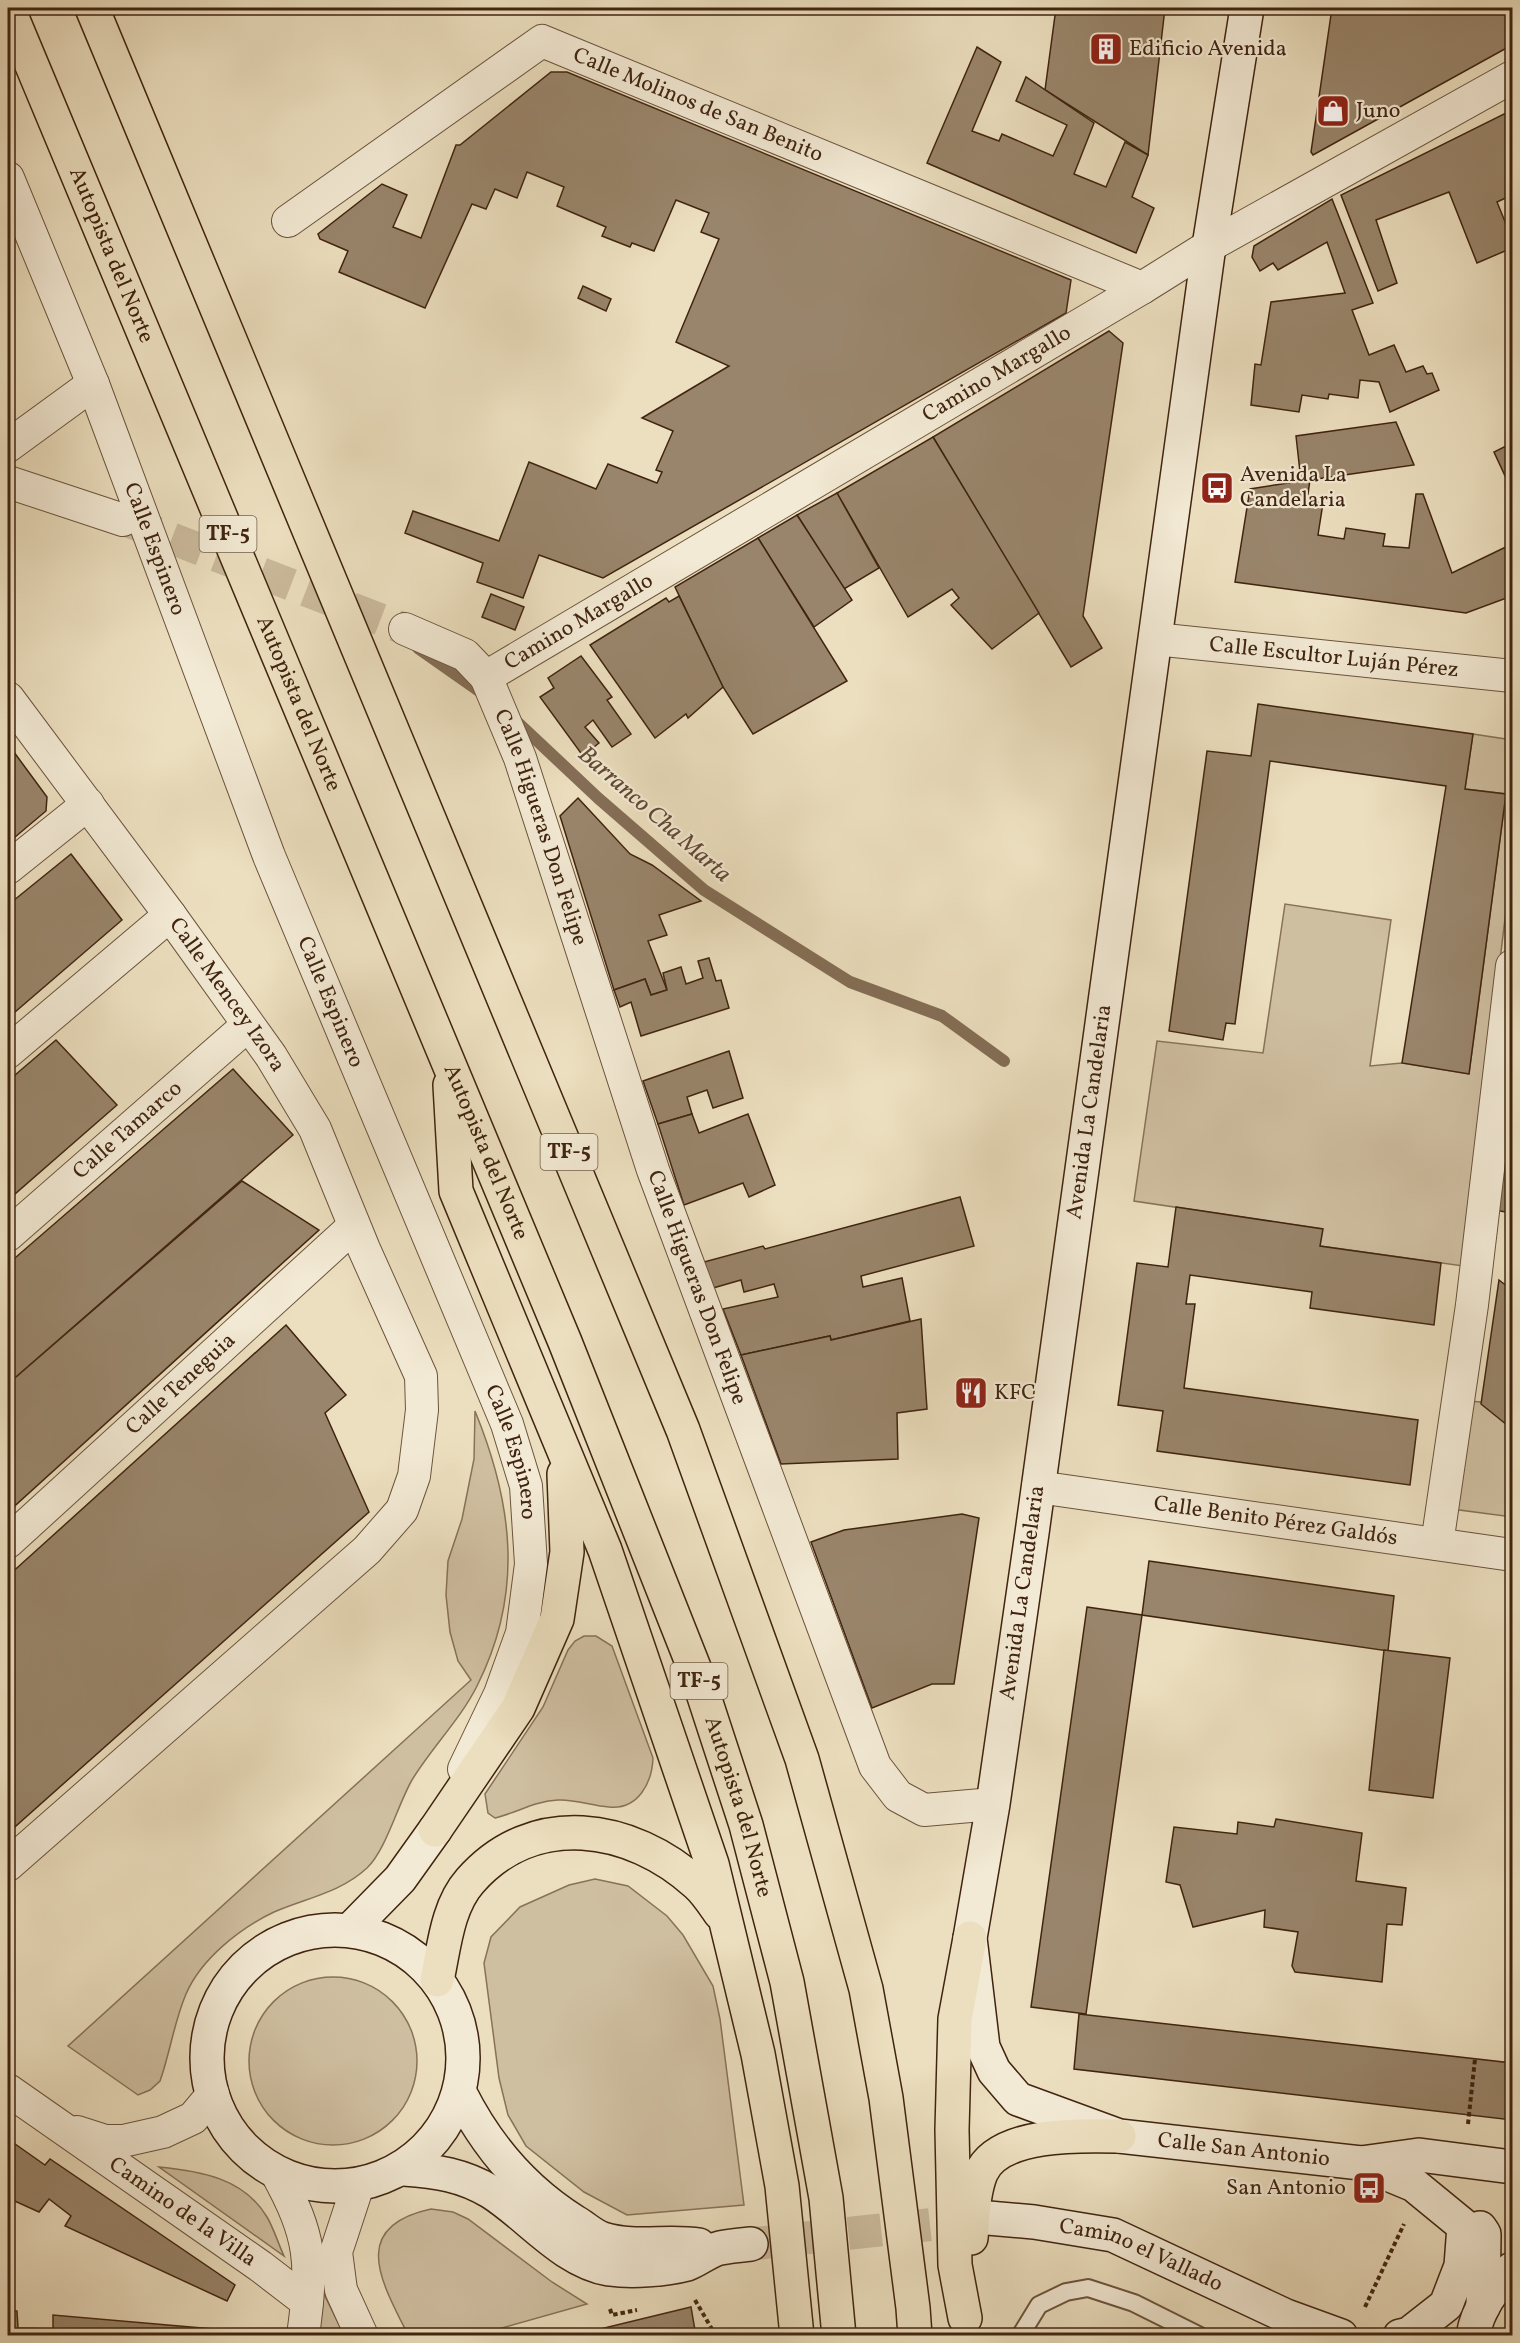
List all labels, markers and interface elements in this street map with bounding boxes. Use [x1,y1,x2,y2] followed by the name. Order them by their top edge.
[1088,31,1124,67] building icon: Edificio Avenida
[1129,34,1287,65] place label: Edificio Avenida
[568,40,828,171] street label: Calle Molinos de San Benito
[1315,93,1351,129] shop icon: Juno
[1356,96,1400,127] place label: Juno
[61,163,162,348] street label: Autopista del Norte
[917,318,1077,430] street label: Camino Margallo
[1240,460,1347,516] place label: Avenida La Candelaria
[1199,470,1235,506] bus stop icon: Avenida La Candelaria
[116,478,193,620] street label: Calle Espinero
[200,516,256,552] road number: TF-5
[499,566,659,678] street label: Camino Margallo
[248,611,349,796] street label: Autopista del Norte
[1208,629,1460,686] street label: Calle Escultor Luján Pérez
[486,704,595,950] street label: Calle Higueras Don Felipe
[570,739,738,891] water label: Barranco Cha Marta
[161,911,293,1078] street label: Calle Mencey Izora
[289,932,372,1073] street label: Calle Espinero
[1060,1002,1120,1222] street label: Avenida La Candelaria
[435,1060,536,1245] street label: Autopista del Norte
[66,1074,189,1187] street label: Calle Tamarco
[540,1134,598,1170] road number: TF-5
[639,1166,755,1409] street label: Calle Higueras Don Felipe
[119,1326,243,1443] street label: Calle Teneguia
[953,1375,989,1411] restaurant icon: KFC
[994,1378,1036,1409] place label: KFC
[477,1380,544,1521] street label: Calle Espinero
[993,1483,1053,1703] street label: Avenida La Candelaria
[1152,1488,1400,1554] street label: Calle Benito Pérez Galdós
[670,1663,728,1699] road number: TF-5
[696,1712,780,1901] street label: Autopista del Norte
[1156,2125,1332,2175] street label: Calle San Antonio
[102,2149,263,2275] street label: Camino de la Villa
[1351,2170,1387,2206] bus stop icon: San Antonio
[1226,2173,1346,2204] place label: San Antonio
[1057,2211,1228,2300] street label: Camino el Vallado

